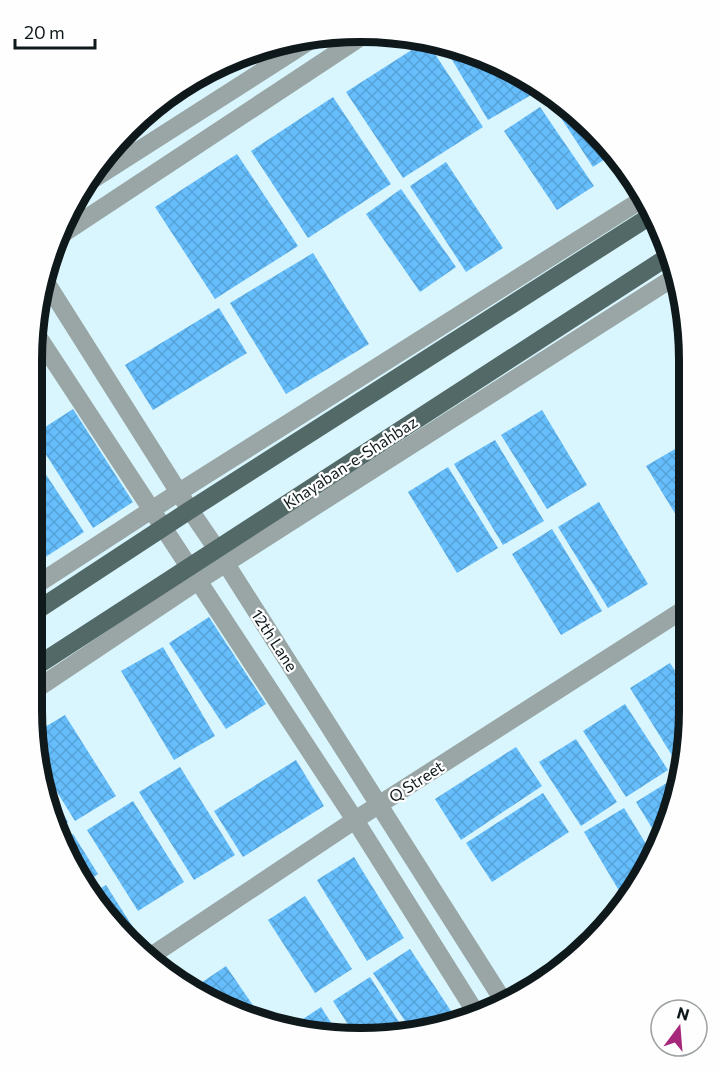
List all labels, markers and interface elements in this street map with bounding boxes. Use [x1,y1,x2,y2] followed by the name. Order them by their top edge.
[15,12,94,50] scale bar
[24,21,65,43] text: 20 m
[280,412,420,512] street label: Khayaban-e-Shahbaz
[248,606,302,674] street label: 12th Lane
[385,756,447,806] street label: Q Street
[649,998,709,1058] north arrow
[675,1002,692,1024] text: N

